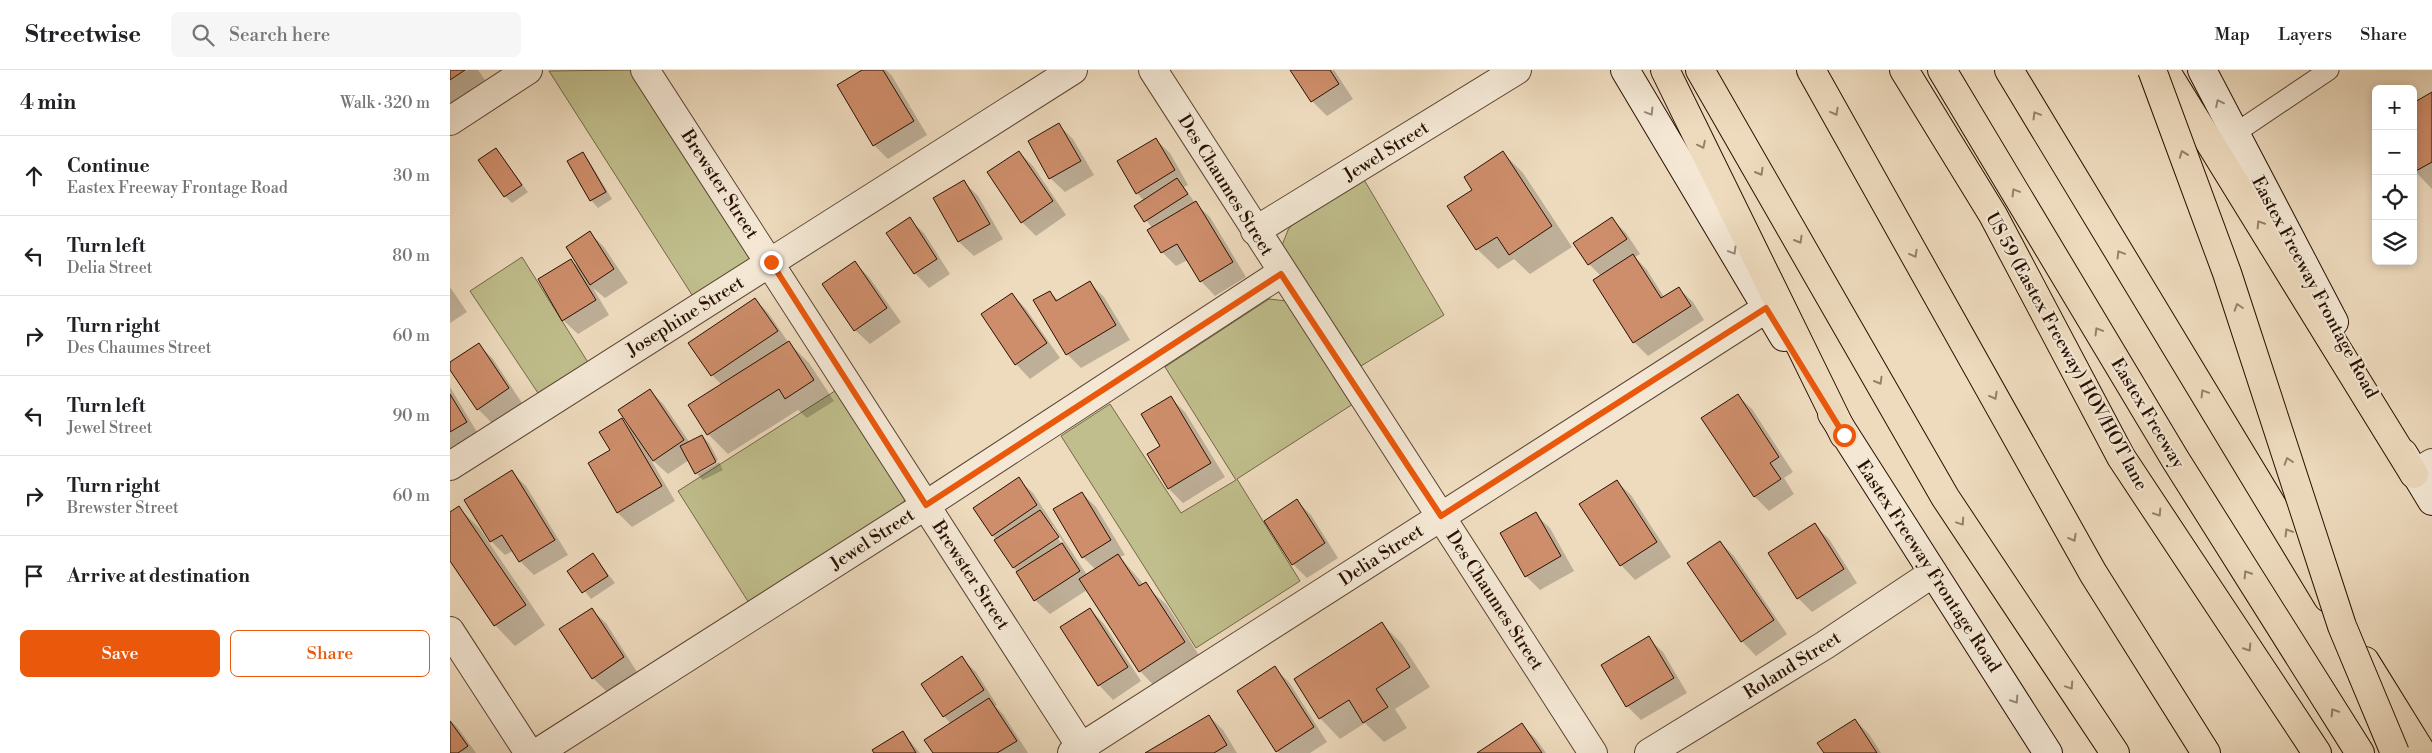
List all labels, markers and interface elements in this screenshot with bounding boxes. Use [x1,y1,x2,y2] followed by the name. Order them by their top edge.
[171,12,521,57] search box
[25,20,141,50] text: Streetwise
[189,21,217,49] icon: search
[229,23,330,47] text: Search here
[2215,23,2250,46] text: Map
[2278,23,2332,46] text: Layers
[2360,23,2407,46] text: Share
[2372,85,2417,265] map controls
[2372,85,2417,130] button: +
[20,90,76,116] text: 4 min
[340,93,430,113] text: Walk · 320 m
[2215,100,2225,109] one-way arrow
[1643,106,1653,115] one-way arrow
[1828,107,1838,116] one-way arrow
[1173,110,1279,261] street label: Des Chaumes Street
[2032,111,2042,120] one-way arrow
[1339,116,1434,187] street label: Jewel Street
[675,124,764,244] street label: Brewster Street
[2372,130,2417,175] button: −
[1696,140,1706,149] one-way arrow
[2179,150,2189,158] one-way arrow
[67,154,150,178] text: Continue
[20,162,48,190] icon: ahead
[393,166,430,186] text: 30 m
[1754,167,1764,176] one-way arrow
[2246,172,2383,403] street label: Eastex Freeway Frontage Road
[2372,175,2417,220] button: locate
[67,178,288,198] text: Eastex Freeway Frontage Road
[2011,188,2021,197] one-way arrow
[1981,208,2153,494] street label: US 59 (Eastex Freeway) HOV/HOT lane
[2257,220,2267,229] one-way arrow
[2372,220,2417,265] button: layers
[67,234,146,258] text: Turn left
[1793,234,1803,243] one-way arrow
[20,242,48,270] icon: left
[392,246,430,266] text: 80 m
[1727,246,1737,255] one-way arrow
[1908,249,1918,258] one-way arrow
[2116,250,2126,259] one-way arrow
[760,251,783,274] route end
[67,258,152,278] text: Delia Street
[621,271,749,362] street label: Josephine Street
[2234,303,2244,311] one-way arrow
[67,314,160,338] text: Turn right
[20,322,48,350] icon: right
[392,326,430,346] text: 60 m
[2095,328,2105,337] one-way arrow
[67,338,211,358] text: Des Chaumes Street
[2106,354,2190,472] street label: Eastex Freeway
[1873,376,1883,385] one-way arrow
[2200,389,2210,398] one-way arrow
[1988,391,1998,400] one-way arrow
[67,394,146,418] text: Turn left
[20,402,48,430] icon: left
[392,406,430,426] text: 90 m
[67,418,152,438] text: Jewel Street
[1833,424,1856,447] route start
[1851,456,2006,677] street label: Eastex Freeway Frontage Road
[2284,457,2294,466] one-way arrow
[67,474,160,498] text: Turn right
[20,482,48,510] icon: right
[392,486,430,506] text: 60 m
[67,498,179,518] text: Brewster Street
[825,503,919,576] street label: Jewel Street
[2152,507,2161,516] one-way arrow
[926,515,1015,635] street label: Brewster Street
[1955,516,1964,525] one-way arrow
[1335,519,1428,591] street label: Delia Street
[1441,526,1549,675] street label: Des Chaumes Street
[2284,529,2294,538] one-way arrow
[2067,532,2077,541] one-way arrow
[20,562,48,590] icon: arrive
[67,564,250,588] text: Arrive at destination
[2244,571,2254,580] one-way arrow
[1739,626,1846,704] street label: Roland Street
[20,630,220,677] button: Save
[230,630,430,677] button: Share
[2241,643,2251,652] one-way arrow
[2064,681,2074,690] one-way arrow
[2008,695,2018,704] one-way arrow
[2330,708,2340,717] one-way arrow

